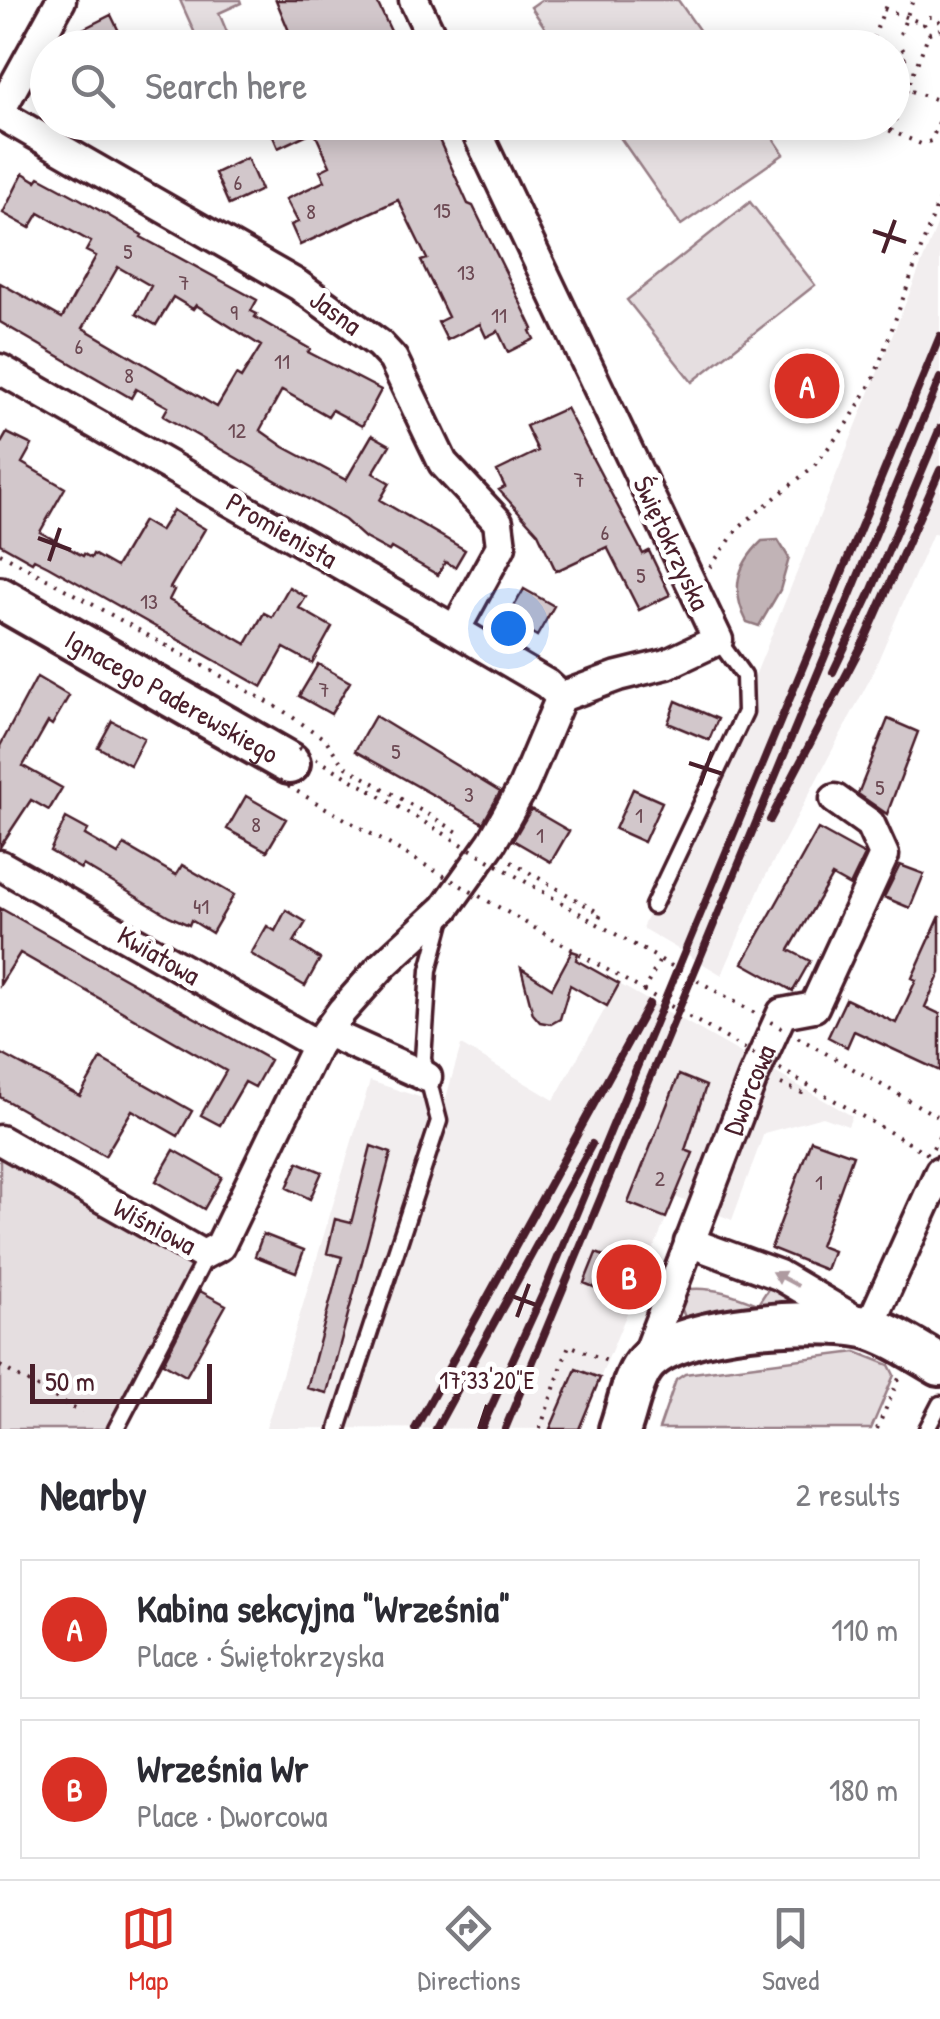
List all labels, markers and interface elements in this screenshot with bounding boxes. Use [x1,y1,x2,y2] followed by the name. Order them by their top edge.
[30,30,910,140] search box
[65,58,120,113] icon: search
[145,59,307,111] text: Search here
[234,167,243,197] house number: 6
[433,195,451,225] house number: 15
[306,196,316,226] house number: 8
[123,236,133,266] house number: 5
[457,257,475,287] house number: 13
[179,267,189,297] house number: 7
[302,280,370,344] street label: Jasna
[230,297,238,327] house number: 9
[491,300,507,330] house number: 11
[75,331,84,361] house number: 6
[274,346,290,376] house number: 11
[774,348,840,424] pin: A
[124,360,134,390] house number: 8
[228,415,247,445] house number: 12
[574,464,584,494] house number: 7
[624,470,720,616] street label: Świętokrzyska
[220,483,344,577] street label: Promienista
[601,517,610,547] house number: 6
[636,560,646,590] house number: 5
[140,586,158,616] house number: 13
[483,603,534,654] your location
[58,620,286,772] street label: Ignacego Paderewskiego
[319,674,329,704] house number: 7
[391,736,401,766] house number: 5
[875,772,885,802] house number: 5
[464,779,474,809] house number: 3
[635,800,643,830] house number: 1
[251,809,261,839] house number: 8
[536,820,544,850] house number: 1
[193,891,209,921] house number: 41
[111,916,207,994] street label: Kwiatowa
[714,1038,784,1140] street label: Dworcowa
[655,1163,666,1193] house number: 2
[815,1167,823,1197] house number: 1
[107,1188,203,1264] street label: Wiśniowa
[596,1240,662,1314] pin: B
[770,1270,799,1287] one-way arrow
[30,1359,212,1404] scale bar
[45,1362,95,1400] text: 50 m
[439,1363,535,1397] text: 17°33'20"E
[40,1466,147,1523] text: Nearby
[796,1473,900,1516] text: 2 results
[137,1582,511,1634] text: Kabina sekcyjna "Września"
[67,1608,82,1651] text: A
[831,1608,898,1651] text: 110 m
[137,1634,384,1677] text: Place · Świętokrzyska
[137,1742,308,1794] text: Września Wr
[66,1768,83,1811] text: B
[829,1768,898,1811] text: 180 m
[137,1794,328,1837] text: Place · Dworcowa
[121,1901,176,1999] tab: Map
[417,1901,520,1999] tab: Directions
[762,1901,819,1999] tab: Saved

